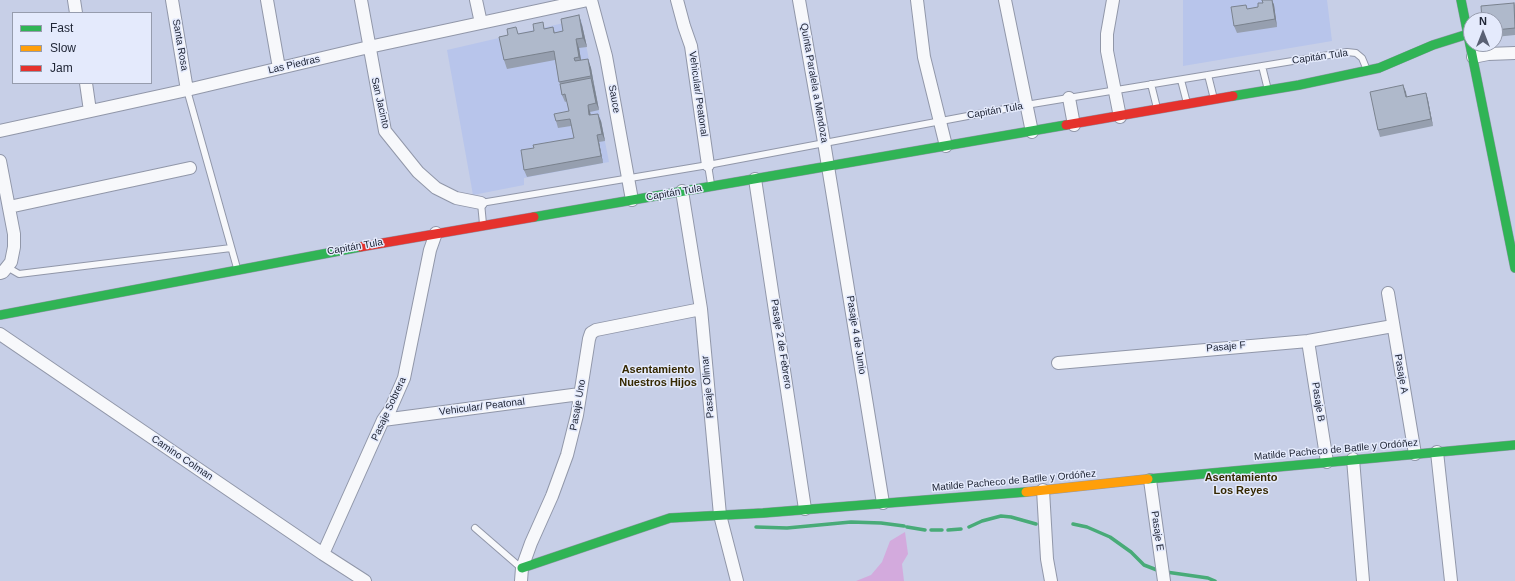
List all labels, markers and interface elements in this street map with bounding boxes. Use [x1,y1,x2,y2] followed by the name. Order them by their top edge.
[12,12,152,84] legend
[1463,12,1503,52] north arrow
[1479,15,1487,27] text: N
[170,18,190,72] street label: Santa Rosa
[50,21,73,35] text: Fast
[798,22,830,144] street label: Quinta Paralela a Mendoza
[50,41,76,55] text: Slow
[1291,47,1349,67] street label: Capitán Tula
[686,50,710,138] street label: Vehicular/ Peatonal
[267,53,321,77] street label: Las Piedras
[50,61,73,75] text: Jam
[368,76,392,130] street label: San Jacinto
[606,84,622,114] street label: Sauce
[966,100,1024,122] street label: Capitán Tula
[645,182,703,204] street label: Capitán Tula
[326,236,384,258] street label: Capitán Tula
[844,295,868,375] street label: Pasaje 4 de Junio
[768,298,794,390] street label: Pasaje 2 de Febrero
[1206,339,1246,355] street label: Pasaje F
[1392,353,1410,395] street label: Pasaje A
[699,355,717,419] street label: Pasaje Olimar
[619,363,697,389] district label: Asentamiento Nuestros Hijos
[369,375,409,443] street label: Pasaje Sobrera
[568,379,588,431] street label: Pasaje Uno
[1309,381,1327,423] street label: Pasaje B
[439,396,525,418] street label: Vehicular/ Peatonal
[149,433,215,483] street label: Camino Colman
[1254,437,1418,463] street label: Matilde Pacheco de Batlle y Ordóñez
[932,468,1096,494] street label: Matilde Pacheco de Batlle y Ordóñez
[1205,471,1277,497] district label: Asentamiento Los Reyes
[1148,510,1166,552] street label: Pasaje E

